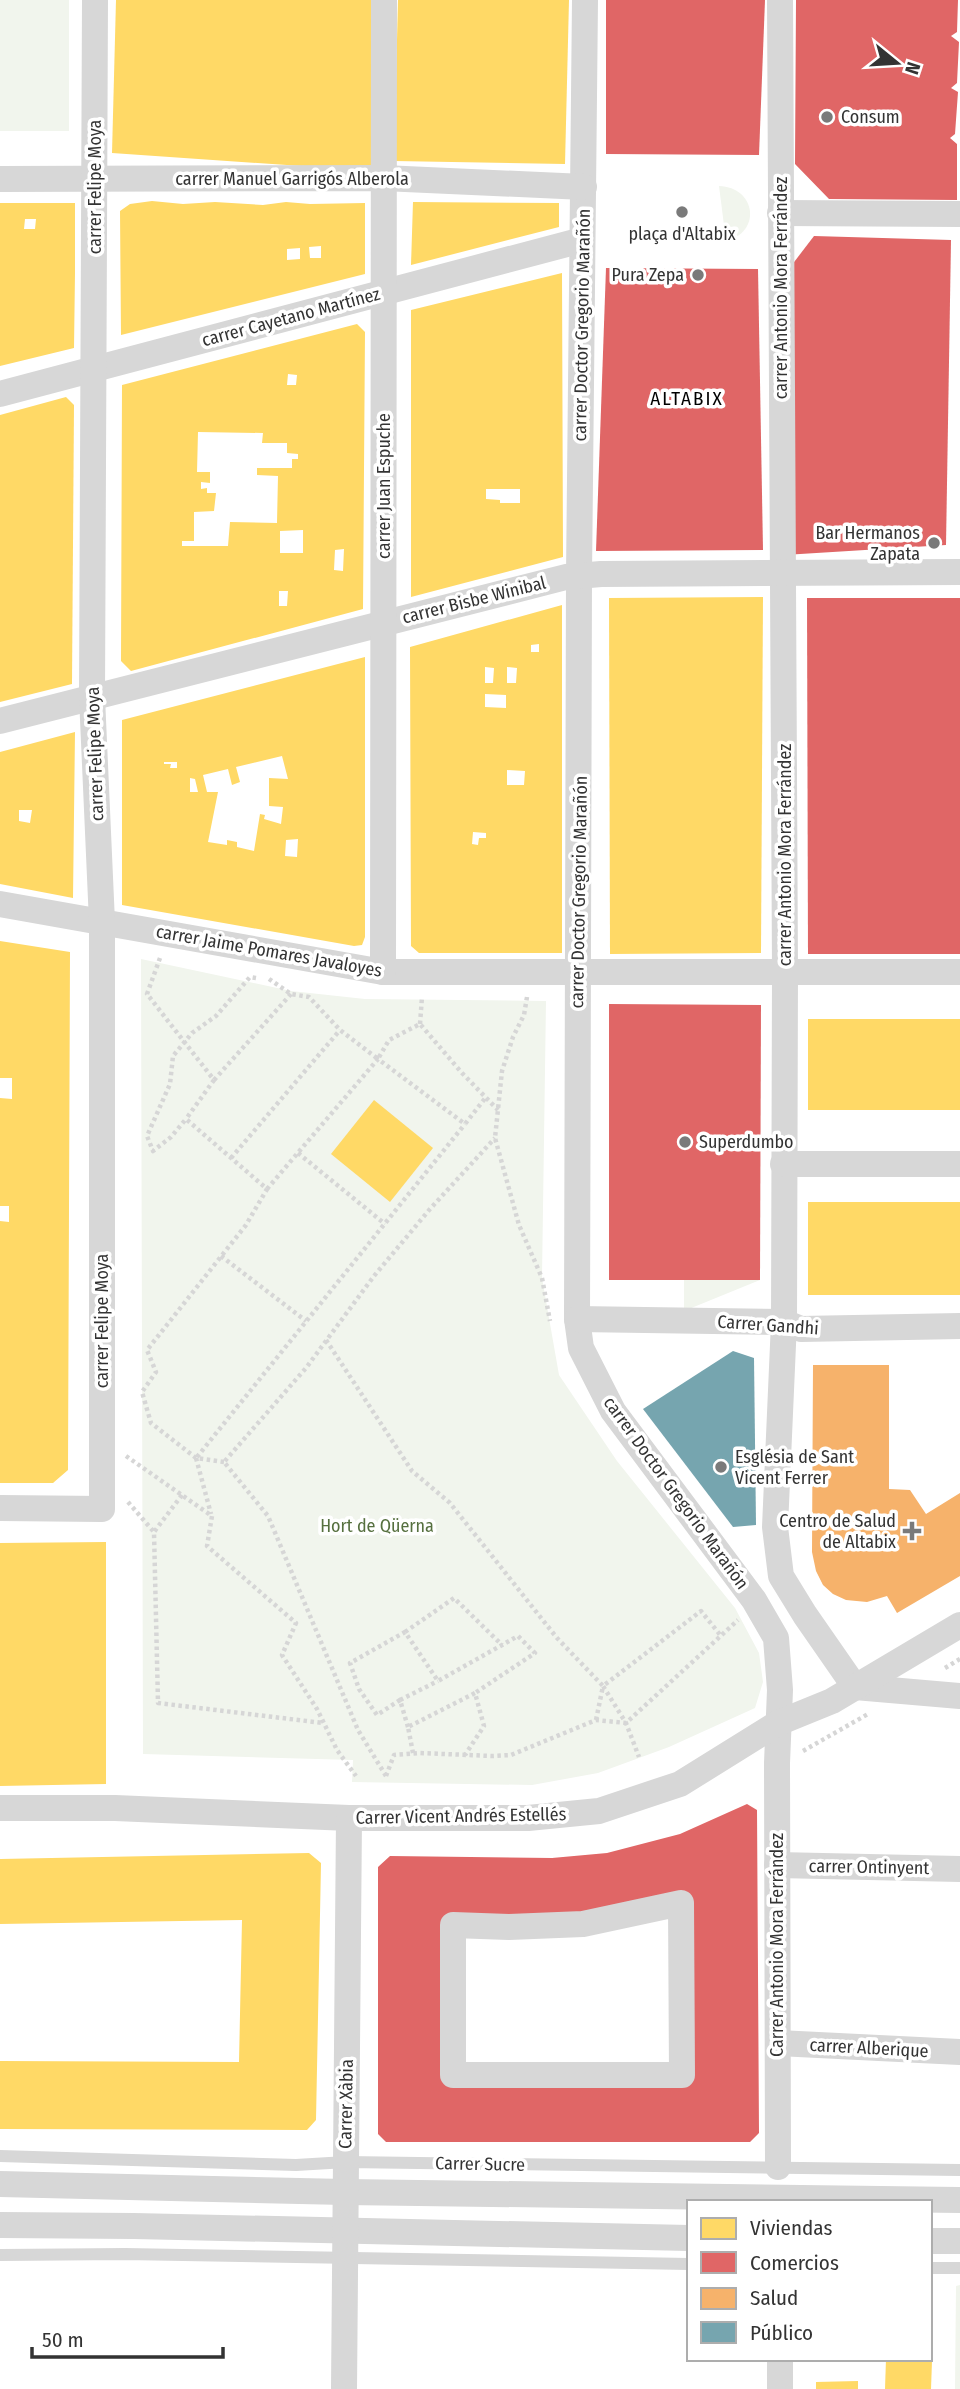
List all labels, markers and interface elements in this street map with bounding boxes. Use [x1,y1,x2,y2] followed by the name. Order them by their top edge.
[862,28,932,98] north arrow
[900,59,925,77] text: N
[841,106,900,128] place label: Consum
[819,109,835,125] marker: Consum
[84,119,106,254] street label: carrer Felipe Moya
[175,168,409,190] street label: carrer Manuel Garrigós Alberola
[770,177,792,399] street label: carrer Antonio Mora Ferrández
[674,204,690,220] marker: plaça d'Altabix
[569,208,595,442] street label: carrer Doctor Gregorio Marañón
[628,223,736,245] place label: plaça d'Altabix
[612,264,684,286] place label: Pura Zepa
[690,267,706,283] marker: Pura Zepa
[199,283,383,351] street label: carrer Cayetano Martínez
[650,387,724,410] district label: ALTABIX
[373,413,395,559] street label: carrer Juan Espuche
[815,522,920,565] place label: Bar Hermanos Zapata
[926,535,942,551] marker: Bar Hermanos Zapata
[400,571,548,629] street label: carrer Bisbe Winibal
[82,686,108,822] street label: carrer Felipe Moya
[774,744,796,966] street label: carrer Antonio Mora Ferrández
[566,775,592,1009] street label: carrer Doctor Gregorio Marañón
[154,920,384,982] street label: carrer Jaime Pomares Javaloyes
[699,1131,794,1153] place label: Superdumbo
[677,1134,693,1150] marker: Superdumbo
[91,1253,113,1388] street label: carrer Felipe Moya
[717,1310,819,1340] street label: Carrer Gandhi
[599,1392,753,1594] street label: carrer Doctor Gregorio Marañón
[735,1446,854,1489] place label: Església de Sant Vicent Ferrer
[713,1459,729,1475] marker: Església de Sant Vicent Ferrer
[779,1510,896,1553] place label: Centro de Salud de Altabix
[320,1515,434,1537] park label: Hort de Qüerna
[902,1521,922,1541] marker: Centro de Salud de Altabix
[356,1803,567,1829] street label: Carrer Vicent Andrés Estellés
[766,1833,788,2057] street label: Carrer Antonio Mora Ferrández
[809,1855,930,1879] street label: carrer Ontinyent
[809,2034,929,2062] street label: carrer Alberique
[334,2059,358,2149] street label: Carrer Xàbia
[435,2152,525,2176] street label: Carrer Sucre
[687,2200,932,2361] legend
[750,2215,832,2241] text: Viviendas
[750,2250,839,2276] text: Comercios
[750,2285,798,2311] text: Salud
[32,2316,222,2360] scale bar
[750,2320,813,2346] text: Público
[42,2327,84,2353] text: 50 m

